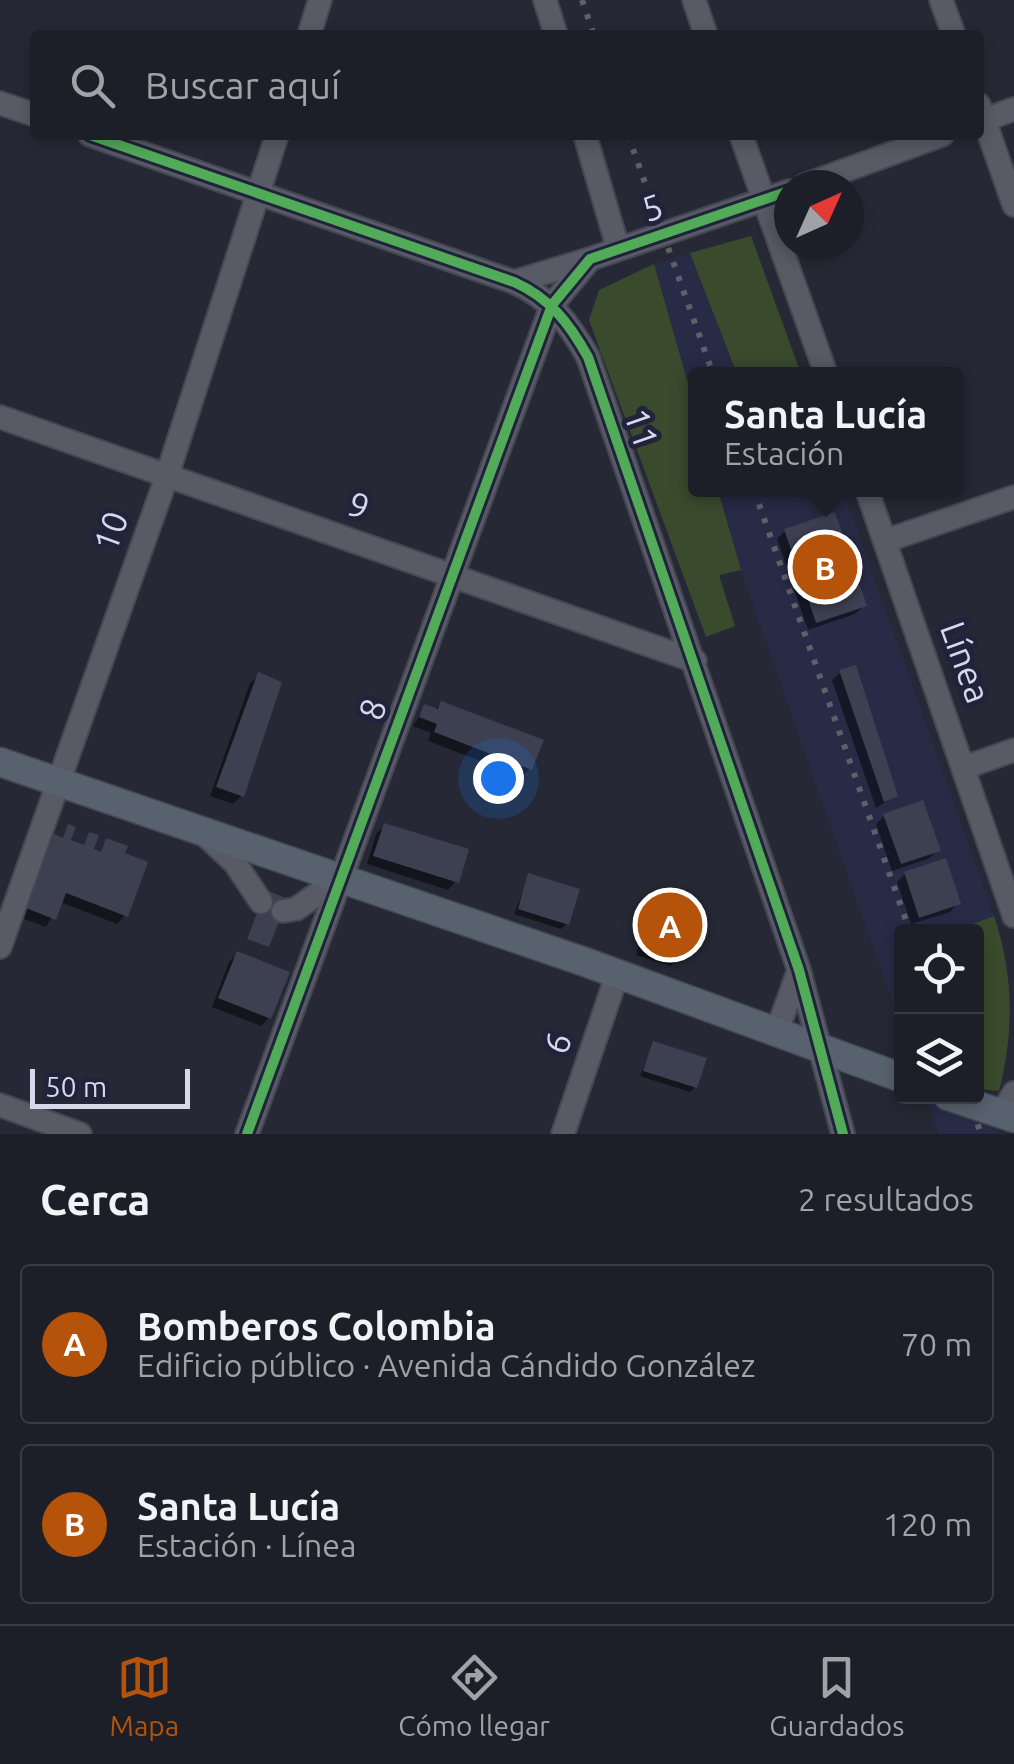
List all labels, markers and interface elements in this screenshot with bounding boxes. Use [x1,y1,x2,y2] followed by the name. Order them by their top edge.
[30,30,984,140] search box
[65,58,120,113] icon: search
[145,64,340,106] text: Buscar aquí
[774,170,864,260] north arrow
[636,185,668,229] street label: 5
[688,367,963,497] popup
[724,393,927,435] text: Santa Lucía
[617,403,667,453] street label: 11
[724,435,844,471] text: Estación
[343,483,375,527] street label: 9
[84,506,136,556] street label: 10
[792,530,858,604] pin: B
[933,616,999,708] street label: Línea
[350,693,394,725] street label: 8
[473,753,524,804] your location
[638,888,702,962] pin: A
[894,924,984,1104] map controls
[894,924,984,1014] button: locate
[894,1014,984,1104] button: layers
[535,1027,579,1059] street label: 6
[30,1064,190,1108] scale bar
[45,1071,107,1102] text: 50 m
[40,1176,150,1223] text: Cerca
[798,1181,974,1217] text: 2 resultados
[137,1305,496,1347] text: Bomberos Colombia
[63,1326,86,1362] text: A
[901,1326,972,1362] text: 70 m
[137,1347,756,1383] text: Edificio público · Avenida Cándido González
[137,1485,340,1527] text: Santa Lucía
[64,1506,85,1542] text: B
[883,1506,972,1542] text: 120 m
[137,1527,356,1563] text: Estación · Línea
[110,1650,179,1741] tab: Mapa
[398,1650,550,1741] tab: Cómo llegar
[769,1650,904,1741] tab: Guardados

